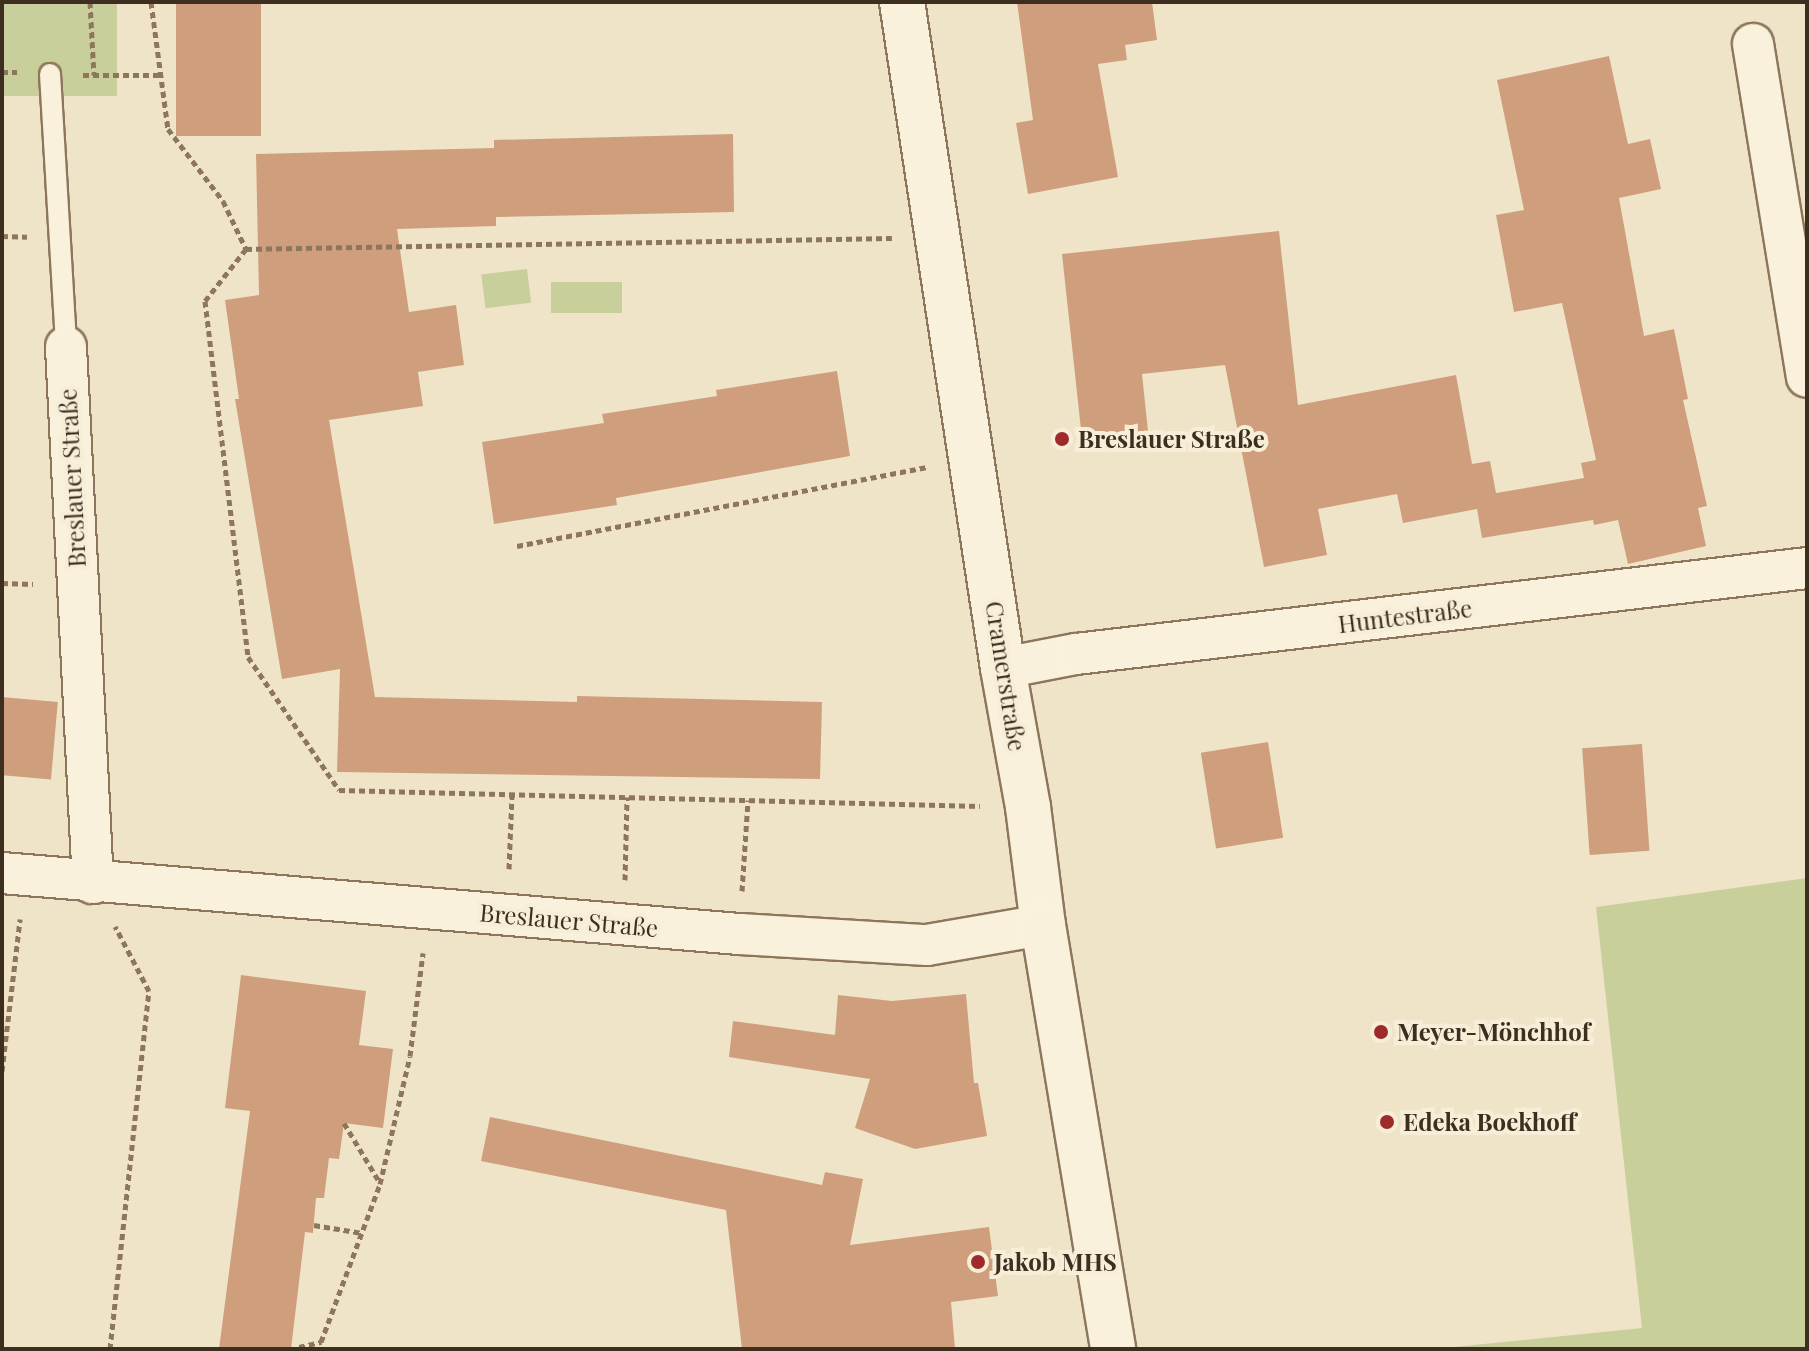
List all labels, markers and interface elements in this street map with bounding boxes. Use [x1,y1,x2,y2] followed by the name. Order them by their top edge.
[53,388,91,568] street label: Breslauer Straße
[1078,425,1265,453] place label: Breslauer Straße
[1053,430,1071,448] marker: Breslauer Straße
[1336,593,1474,639] street label: Huntestraße
[980,599,1032,753] street label: Cramerstraße
[478,898,660,942] street label: Breslauer Straße
[1397,1018,1590,1046] place label: Meyer-Mönchhof
[1372,1023,1390,1041] marker: Meyer-Mönchhof
[1403,1108,1576,1136] place label: Edeka Boekhoff
[1378,1113,1396,1131] marker: Edeka Boekhoff
[994,1248,1117,1276] place label: Jakob MHS
[969,1253,987,1271] marker: Jakob MHS

